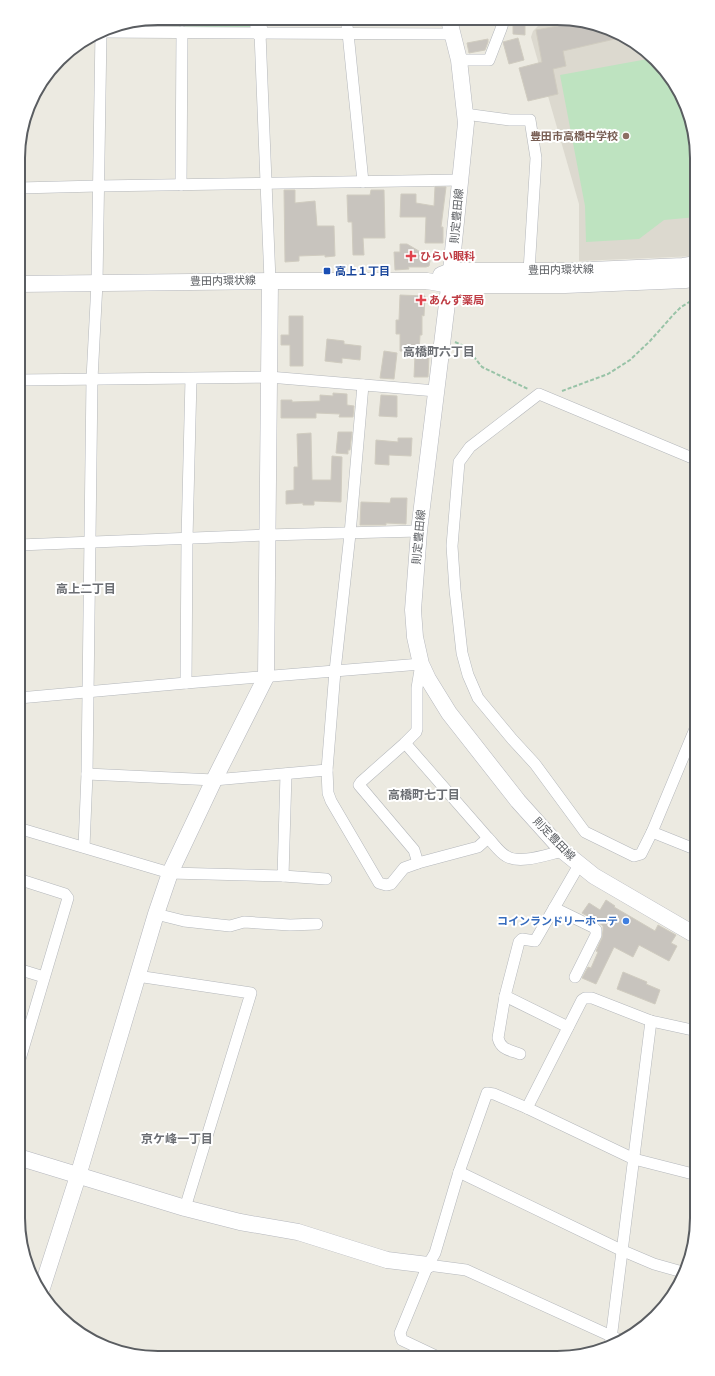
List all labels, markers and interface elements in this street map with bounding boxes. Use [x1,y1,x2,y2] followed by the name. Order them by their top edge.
[530,130,618,143] place label: 豊田市高橋中学校
[621,131,631,141] marker: 豊田市高橋中学校
[448,188,466,244] street label: 則定豊田線
[405,250,417,262] marker: ひらい眼科
[420,250,475,263] place label: ひらい眼科
[528,263,594,277] street label: 豊田内環状線
[335,265,390,278] place label: 高上１丁目
[322,266,332,276] marker: 高上１丁目
[190,274,256,288] street label: 豊田内環状線
[429,294,484,307] place label: あんず薬局
[416,295,426,305] marker: あんず薬局
[403,345,475,359] district label: 高橋町六丁目
[410,509,428,565] street label: 則定豊田線
[56,582,116,596] district label: 高上二丁目
[388,788,460,802] district label: 高橋町七丁目
[530,815,578,863] street label: 則定豊田線
[497,915,618,928] place label: コインランドリーホーテ
[621,916,631,926] marker: コインランドリーホーテ
[141,1132,213,1146] district label: 京ケ峰一丁目

